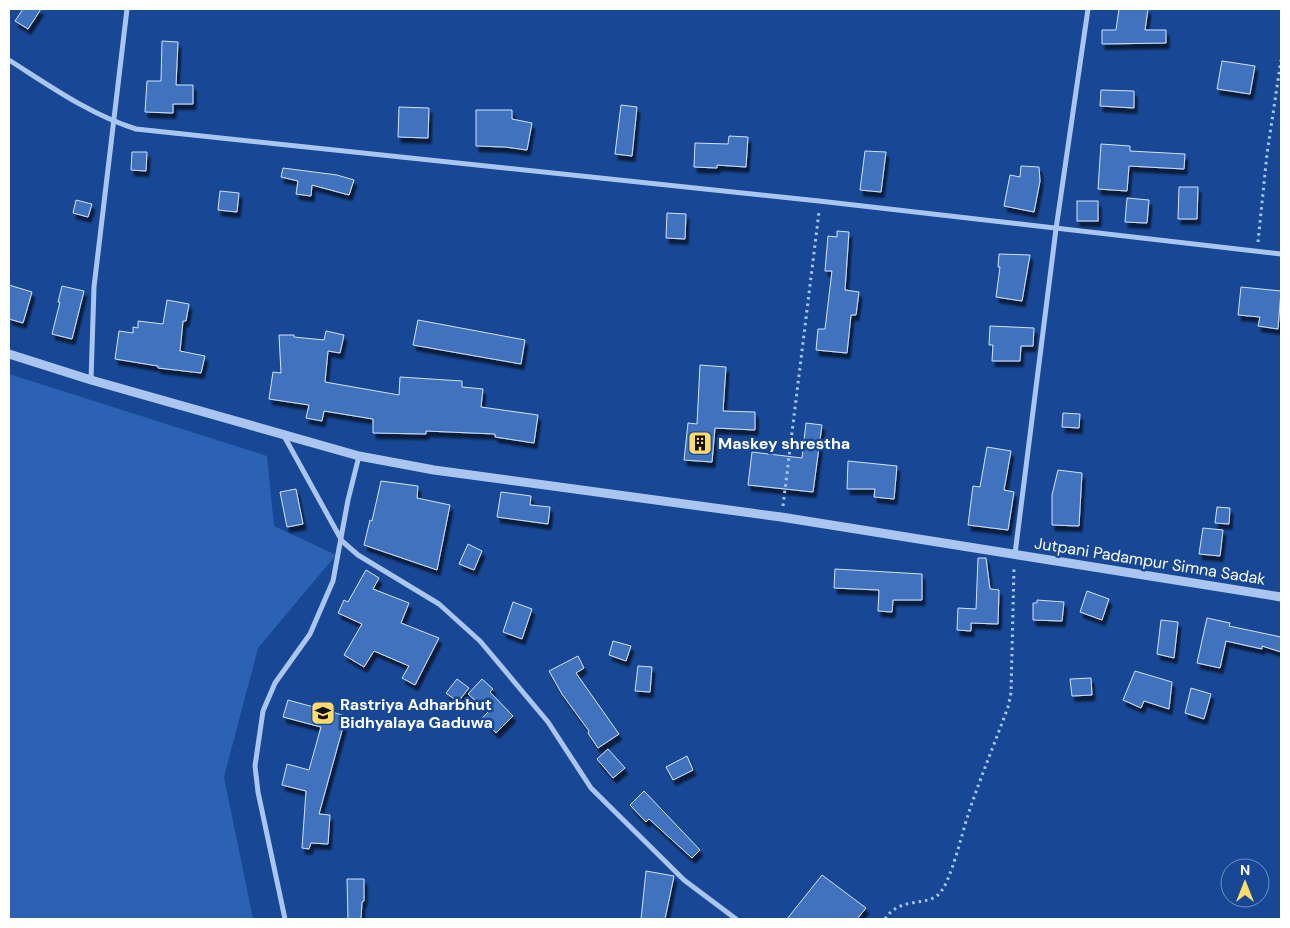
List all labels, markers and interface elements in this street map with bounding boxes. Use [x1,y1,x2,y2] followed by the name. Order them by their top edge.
[687,430,713,456] building icon: Maskey shrestha
[718,433,850,454] place label: Maskey shrestha
[1033,532,1267,590] street label: Jutpani Padampur Simna Sadak
[340,694,493,733] place label: Rastriya Adharbhut Bidhyalaya Gaduwa
[310,700,336,726] school or university icon: Rastriya Adharbhut Bidhyalaya Gaduwa
[1220,858,1270,908] north arrow
[1240,861,1250,879] text: N

